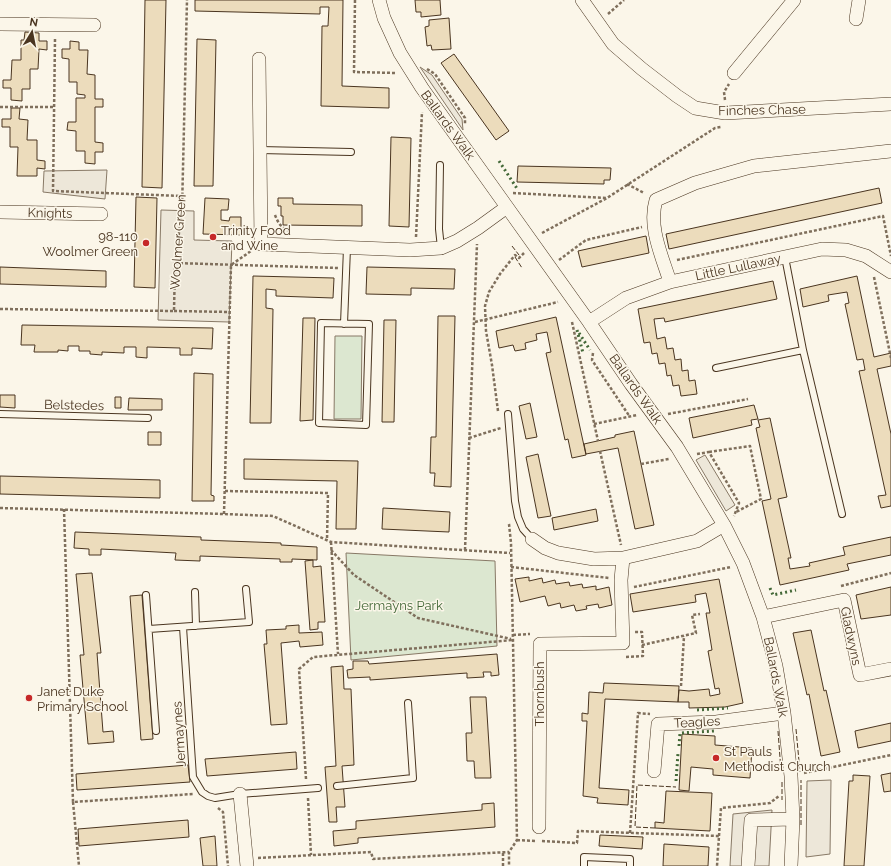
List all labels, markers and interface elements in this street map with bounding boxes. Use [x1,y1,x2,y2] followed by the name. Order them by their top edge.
[12,12,52,52] north arrow
[28,16,39,30] text: N
[418,87,478,163] street label: Ballards Walk
[718,102,806,118] street label: Finches Chase
[167,194,189,290] street label: Woolmer Green
[27,205,73,221] street label: Knights
[221,223,291,253] place label: Trinity Food and Wine
[43,229,138,259] place label: 98-110 Woolmer Green
[208,232,218,242] marker: Trinity Food and Wine
[141,238,151,248] marker: 98-110 Woolmer Green
[694,251,782,283] street label: Little Lullaway
[606,351,666,427] street label: Ballards Walk
[44,397,104,413] street label: Belstedes
[355,598,443,613] park label: Jermayns Park
[837,605,865,667] street label: Gladwyns
[761,635,791,719] street label: Ballards Walk
[532,662,547,727] street label: Thornbush
[37,684,128,714] place label: Janet Duke Primary School
[24,693,34,703] marker: Janet Duke Primary School
[169,701,189,767] street label: Jermaynes
[673,713,721,731] street label: Teagles
[724,744,831,774] place label: St Pauls Methodist Church
[711,753,721,763] marker: St Pauls Methodist Church

